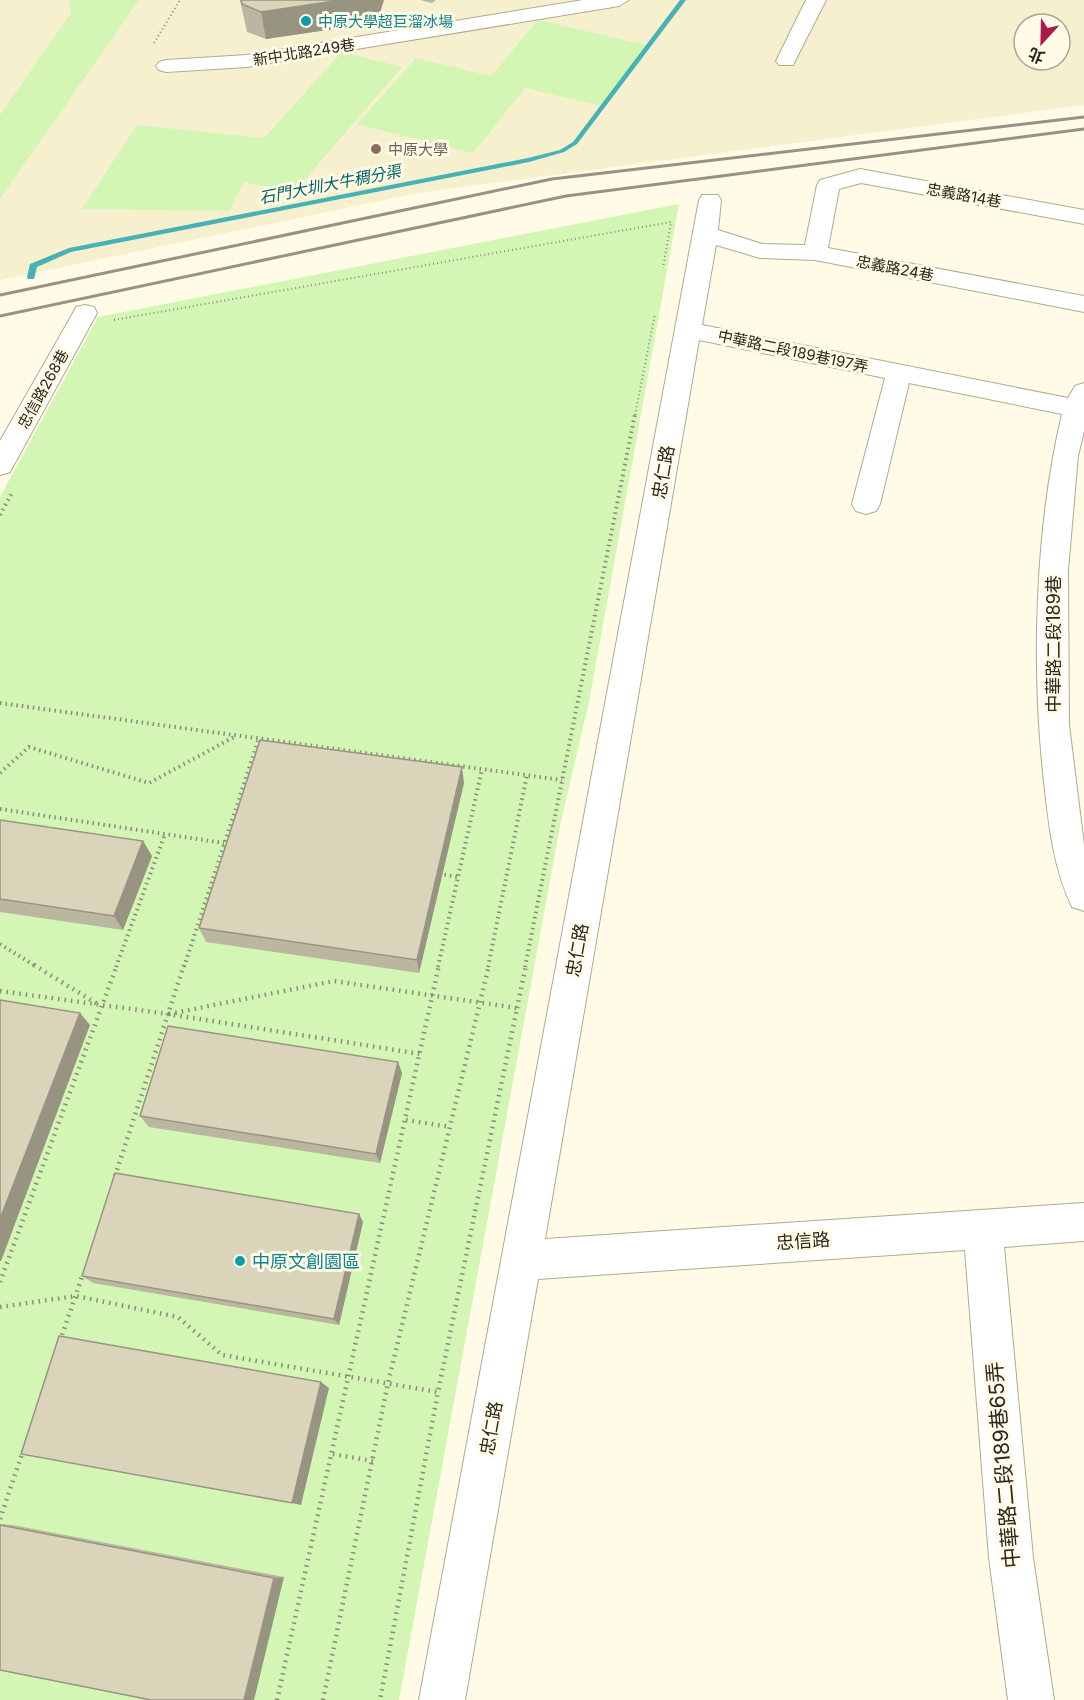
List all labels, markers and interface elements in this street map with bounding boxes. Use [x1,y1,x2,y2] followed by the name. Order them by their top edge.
[318,12,453,31] place label: 中原大學超巨溜冰場
[1012,12,1072,72] north arrow
[299,14,313,28] marker: 中原大學超巨溜冰場
[252,35,356,69] street label: 新中北路249巷
[1025,44,1048,68] text: 北
[388,140,448,159] place label: 中原大學
[369,142,383,156] marker: 中原大學
[257,160,405,208] water label: 石門大圳大牛稠分渠
[925,179,1003,211] street label: 忠義路14巷
[855,251,935,285] street label: 忠義路24巷
[716,326,870,376] street label: 中華路二段189巷197弄
[13,346,73,432] street label: 忠信路268巷
[648,444,678,500] street label: 忠仁路
[1043,575,1064,713] street label: 中華路二段189巷
[562,922,592,978] street label: 忠仁路
[775,1229,831,1253] street label: 忠信路
[252,1251,360,1272] place label: 中原文創園區
[233,1254,247,1268] marker: 中原文創園區
[982,1361,1024,1569] street label: 中華路二段189巷65弄
[476,1400,506,1456] street label: 忠仁路

